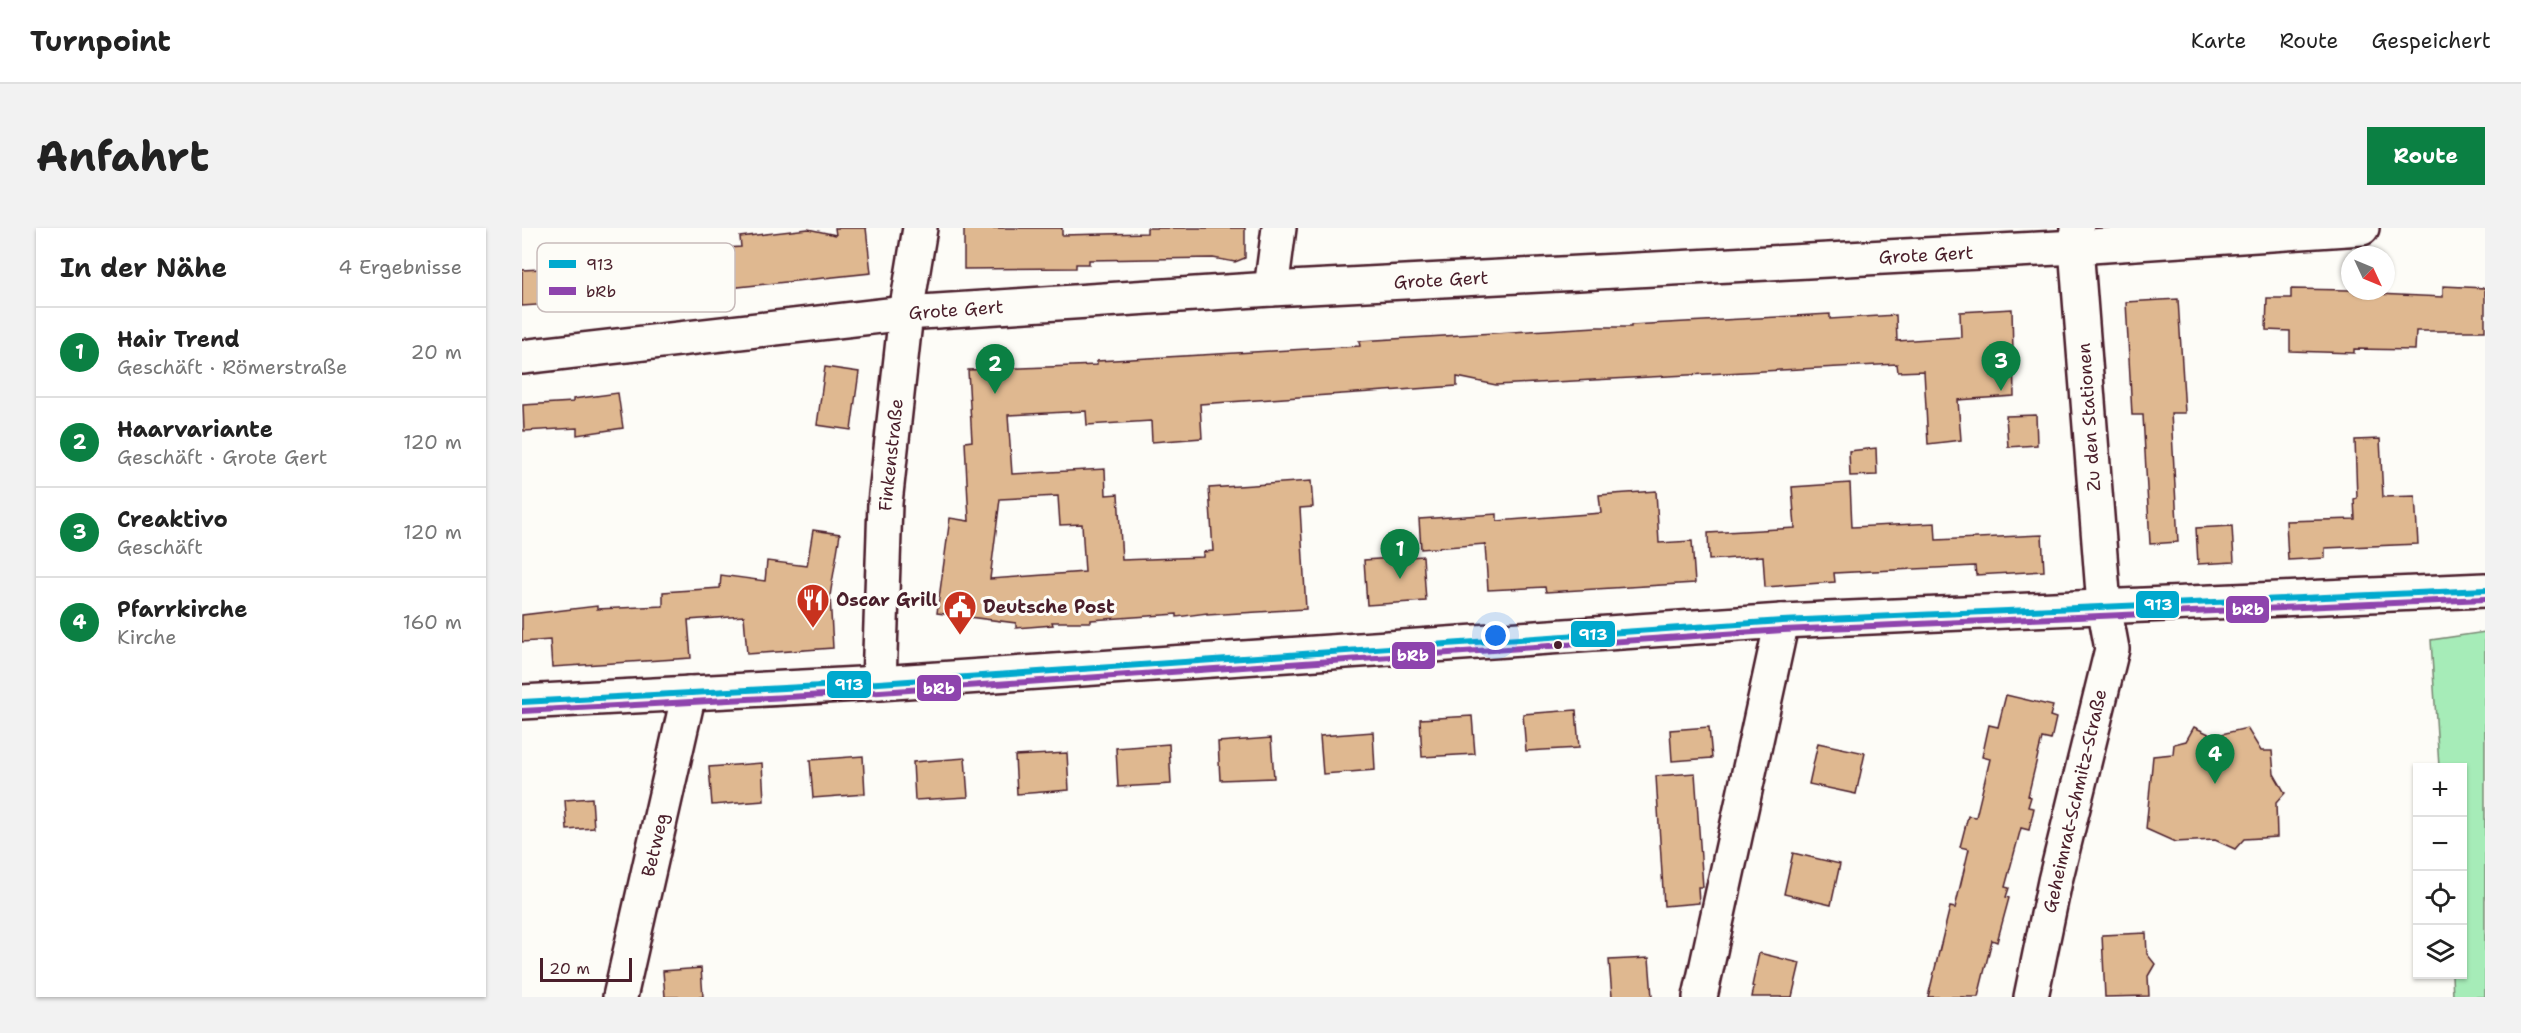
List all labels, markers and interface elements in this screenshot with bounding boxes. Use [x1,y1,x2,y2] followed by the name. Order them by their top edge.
[30,22,171,60] text: Turnpoint
[2191,27,2246,55] text: Karte
[2279,27,2338,55] text: Route
[2371,27,2491,55] text: Gespeichert
[2367,127,2485,185] button: Route
[36,128,209,184] text: Anfahrt
[1878,241,1974,269] street label: Grote Gert
[537,243,735,312] legend
[2341,246,2395,300] north arrow
[60,250,227,285] text: In der Nähe
[338,254,462,280] text: 4 Ergebnisse
[586,254,614,275] text: 913
[1393,266,1489,294] street label: Grote Gert
[586,281,616,302] text: bRb
[908,295,1004,325] street label: Grote Gert
[117,325,240,354] text: Hair Trend
[75,339,84,365] text: 1
[411,339,462,365] text: 20 m
[1982,342,2020,391] pin: 3
[2072,342,2106,492] street label: Zu den Stationen
[976,344,1014,394] pin: 2
[117,354,347,380] text: Geschäft · Römerstraße
[873,398,909,512] street label: Finkenstraße
[117,415,273,444] text: Haarvariante
[73,429,87,455] text: 2
[403,429,462,455] text: 120 m
[117,444,328,470] text: Geschäft · Grote Gert
[117,505,228,534] text: Creaktivo
[73,519,87,545] text: 3
[403,519,462,545] text: 120 m
[1380,530,1420,579] pin: 1
[117,534,203,560] text: Geschäft
[795,582,831,629] restaurant icon: Oscar Grill
[836,588,938,612] place label: Oscar Grill
[942,589,978,636] public building icon: Deutsche Post
[2135,590,2180,619] line badge: 913
[2144,594,2172,615] text: 913
[117,595,247,624] text: Pfarrkirche
[983,595,1115,619] place label: Deutsche Post
[2225,595,2270,624] line badge: bRb
[2232,599,2264,620] text: bRb
[73,609,87,635] text: 4
[403,609,462,635] text: 160 m
[1570,620,1616,648] line badge: 913
[1481,621,1510,650] your location
[117,624,177,650] text: Kirche
[1579,624,1607,645] text: 913
[1552,639,1564,651] unlabelled marker
[1391,641,1436,670] line badge: bRb
[1397,645,1429,666] text: bRb
[826,670,872,699] line badge: 913
[835,674,863,695] text: 913
[916,674,962,702] line badge: bRb
[923,678,955,699] text: bRb
[2038,687,2112,915] street label: Geheimrat-Schmitz-Straße
[2196,734,2234,784] pin: 4
[2413,763,2467,979] map controls
[2413,763,2467,817] button: +
[636,811,674,879] street label: Betweg
[2413,817,2467,871] button: −
[2413,871,2467,925] button: locate
[2413,925,2467,979] button: layers
[540,955,632,982] scale bar
[549,958,590,979] text: 20 m

